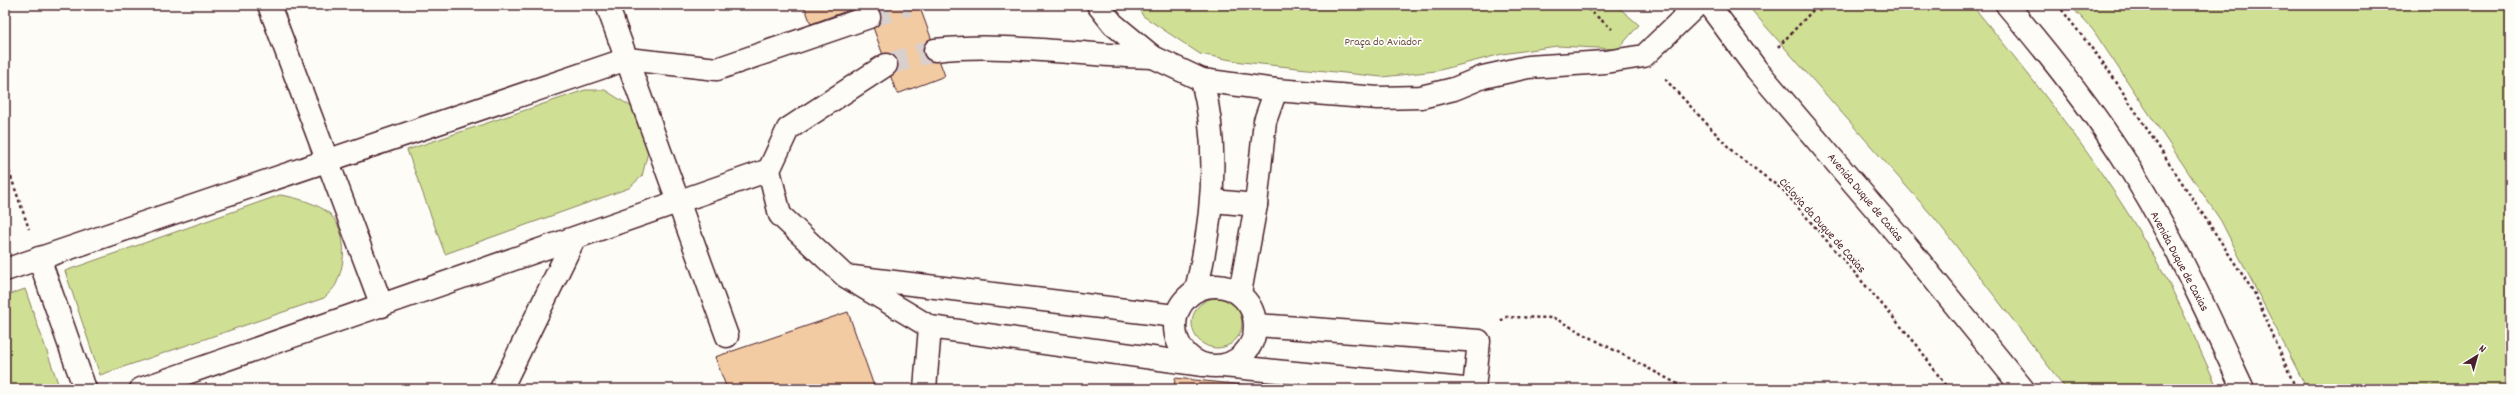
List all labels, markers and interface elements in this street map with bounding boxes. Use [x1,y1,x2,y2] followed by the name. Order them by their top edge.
[1344,34,1422,51] park label: Praça do Aviador
[1823,150,1907,246] street label: Avenida Duque de Caxias
[1774,175,1869,277] street label: Ciclovia da Duque de Caxias
[2145,209,2212,315] street label: Avenida Duque de Caxias
[2457,336,2497,376] north arrow
[2475,342,2489,358] text: N

